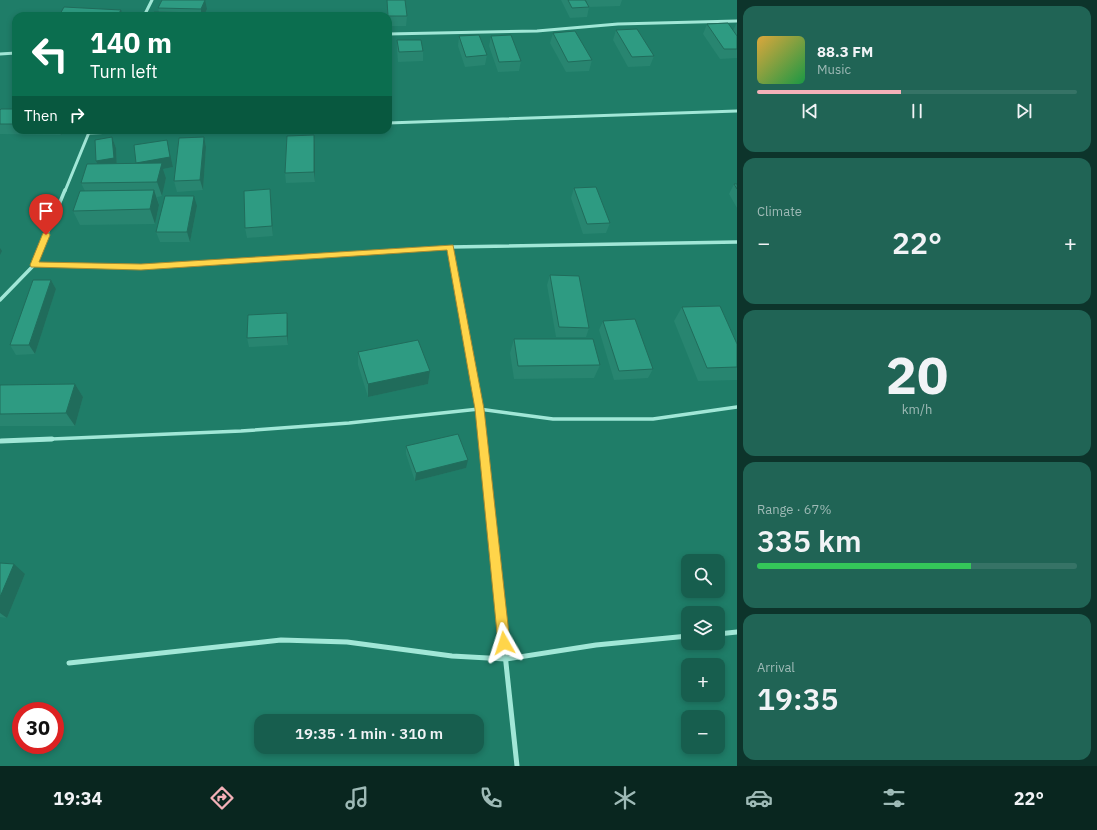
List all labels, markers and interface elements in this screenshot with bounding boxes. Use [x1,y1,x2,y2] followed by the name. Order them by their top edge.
[90,24,172,61] text: 140 m
[24,28,76,80] icon: left
[817,42,873,61] text: 88.3 FM
[90,60,158,83] text: Turn left
[817,61,851,78] text: Music
[799,100,821,122] icon: previous
[906,100,928,122] icon: pause
[1013,100,1035,122] icon: next
[66,104,88,126] icon: right
[24,106,58,125] text: Then
[29,194,63,235] pin
[35,200,57,222] icon: arrive
[757,203,802,220] text: Climate
[892,223,942,262] text: 22°
[757,228,770,257] text: −
[1064,228,1077,257] text: +
[886,341,948,408] text: 20
[902,401,932,418] text: km/h
[757,501,831,518] text: Range · 67%
[757,521,862,560] text: 335 km
[681,554,725,754] map controls
[681,554,725,598] button: search
[681,606,725,650] button: layers
[483,622,525,664] position arrow
[681,658,725,702] button: +
[757,659,795,676] text: Arrival
[757,679,839,718] text: 19:35
[12,702,64,754] speed limit sign: 30
[681,710,725,754] button: −
[295,724,443,743] text: 19:35 · 1 min · 310 m
[208,784,236,812] icon: directions
[343,784,371,812] icon: music
[477,784,505,812] icon: phone
[611,784,639,812] icon: climate
[745,784,773,812] icon: car
[880,784,908,812] icon: filters
[53,787,102,810] text: 19:34
[1014,787,1044,810] text: 22°

